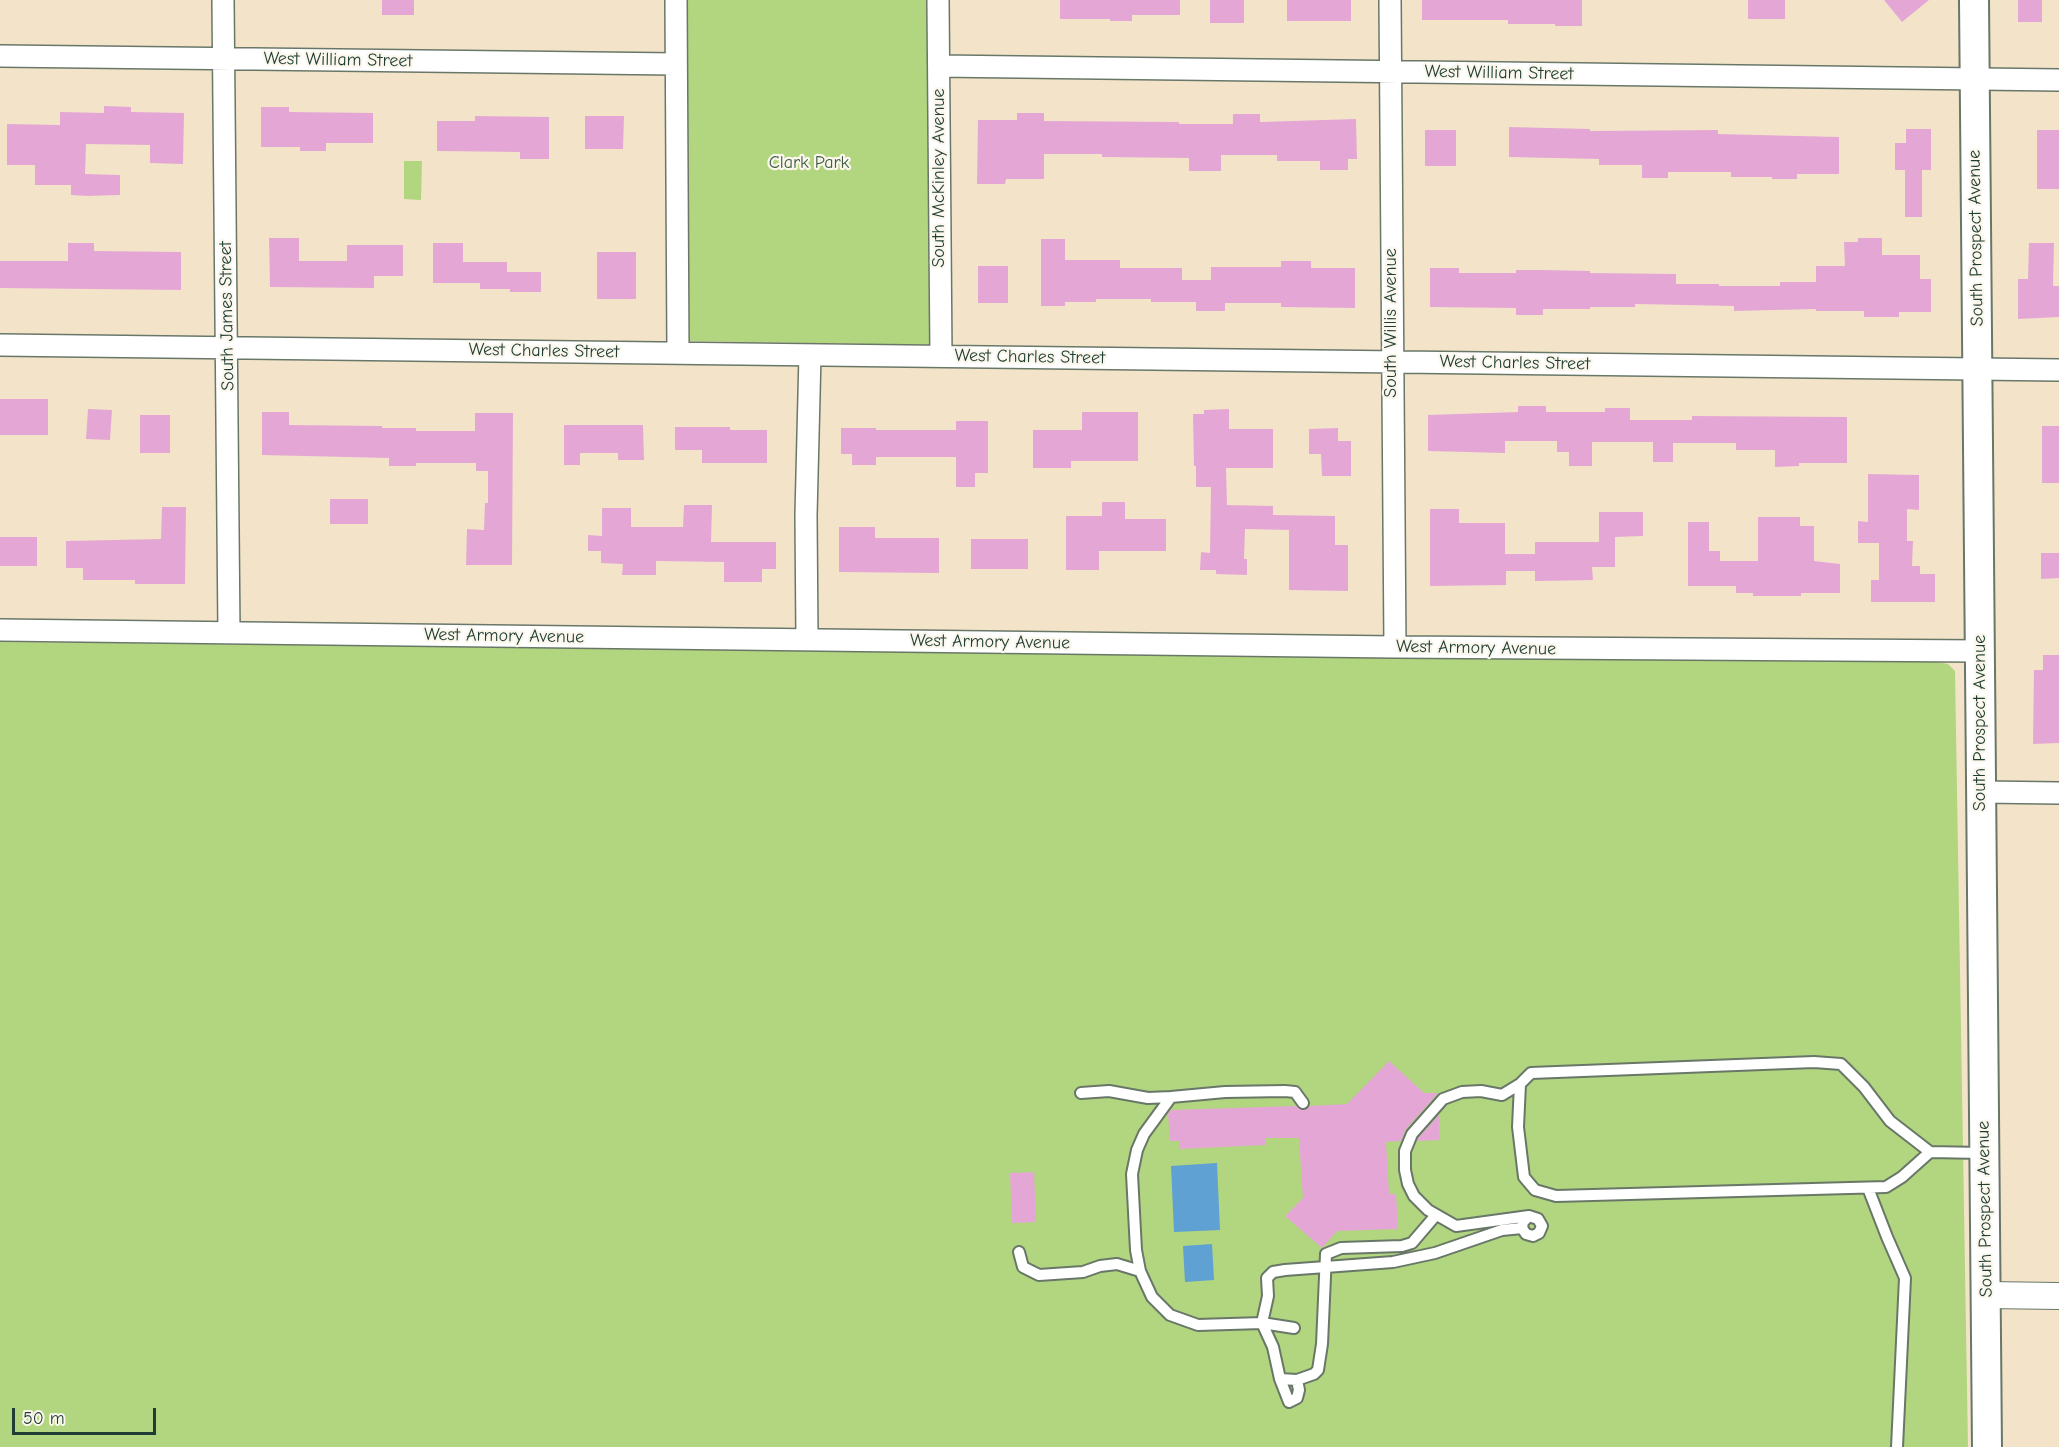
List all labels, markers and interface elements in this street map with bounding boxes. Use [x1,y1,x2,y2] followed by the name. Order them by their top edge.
[263,48,413,72] street label: West William Street
[1424,61,1574,85] street label: West William Street
[928,88,950,268] street label: South McKinley Avenue
[1964,150,1988,326] street label: South Prospect Avenue
[769,152,849,174] park label: Clark Park
[215,241,239,391] street label: South James Street
[1380,248,1402,398] street label: South Willis Avenue
[468,339,620,363] street label: West Charles Street
[954,345,1106,369] street label: West Charles Street
[1439,351,1591,375] street label: West Charles Street
[424,624,584,648] street label: West Armory Avenue
[910,630,1070,654] street label: West Armory Avenue
[1969,635,1991,811] street label: South Prospect Avenue
[1396,636,1556,660] street label: West Armory Avenue
[1973,1121,1997,1297] street label: South Prospect Avenue
[15,1396,159,1434] scale bar
[23,1408,65,1429] text: 50 m

